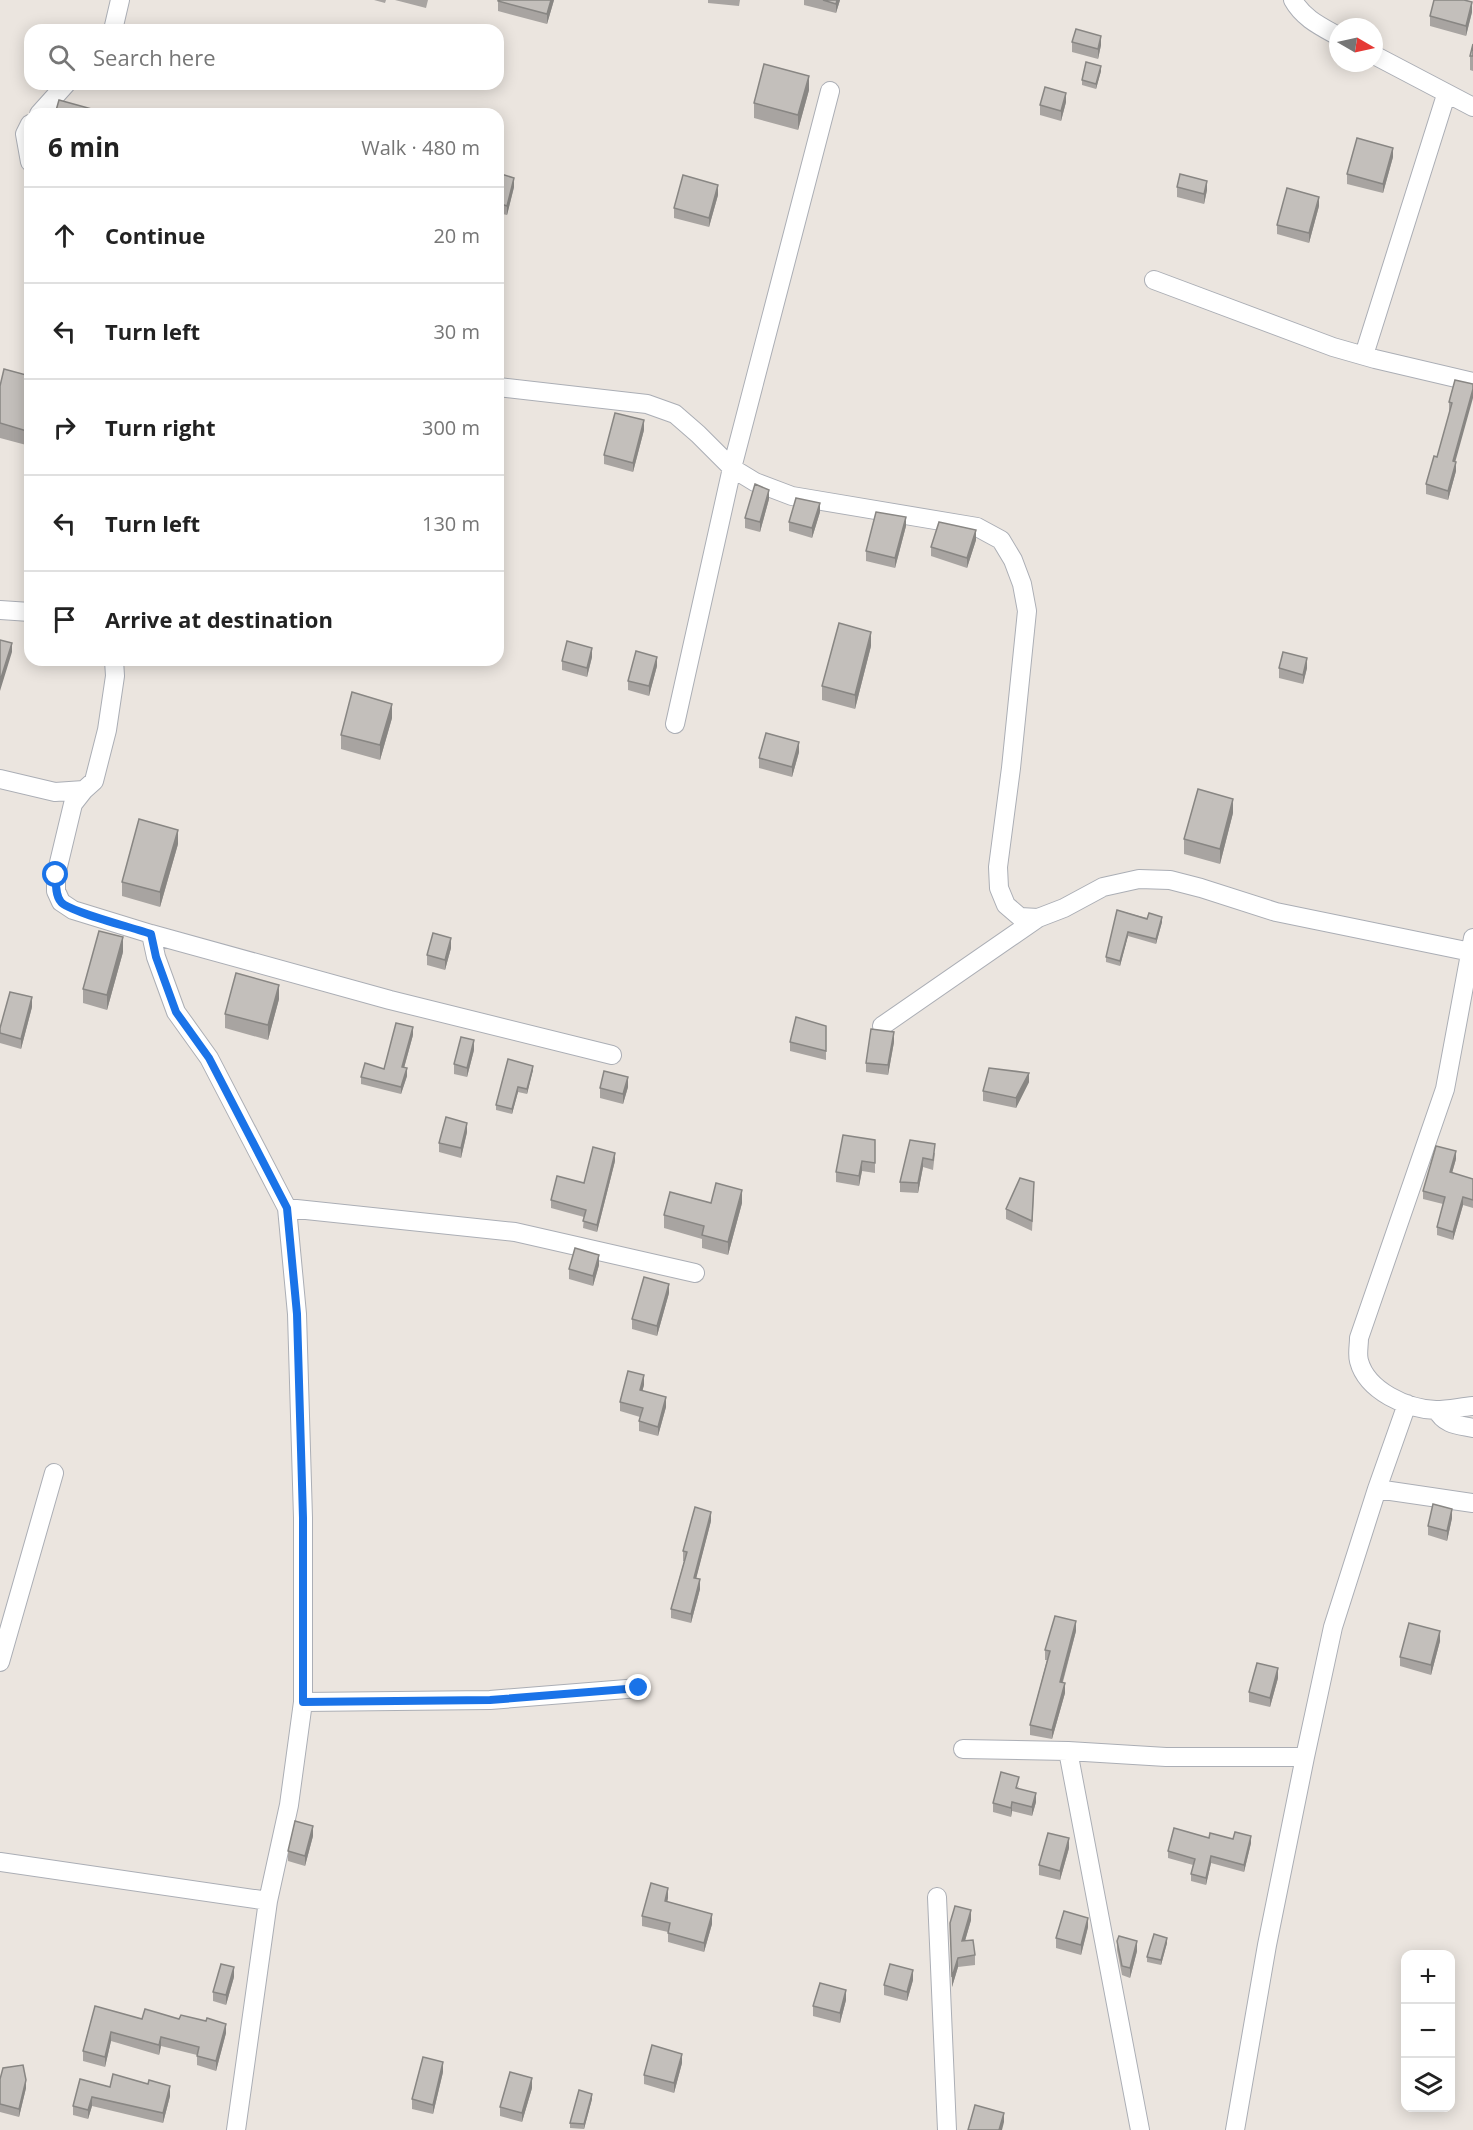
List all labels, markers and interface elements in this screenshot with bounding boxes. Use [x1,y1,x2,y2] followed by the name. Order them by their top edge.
[1329,18,1383,72] north arrow
[24,24,504,90] search box
[45,41,78,74] icon: search
[93,42,216,72] text: Search here
[48,129,120,165] text: 6 min
[361,134,480,161] text: Walk · 480 m
[48,219,81,252] icon: ahead
[105,220,205,250] text: Continue
[433,222,480,249] text: 20 m
[48,315,81,348] icon: left
[105,316,200,346] text: Turn left
[433,318,480,345] text: 30 m
[48,411,81,444] icon: right
[105,412,216,442] text: Turn right
[422,414,480,441] text: 300 m
[48,507,81,540] icon: left
[105,508,200,538] text: Turn left
[422,510,480,537] text: 130 m
[48,603,81,636] icon: arrive
[105,604,333,634] text: Arrive at destination
[42,861,68,887] route start
[625,1674,651,1700] route end
[1401,1950,1455,2112] map controls
[1401,1950,1455,2004] button: +
[1401,2004,1455,2058] button: −
[1401,2058,1455,2112] button: layers

